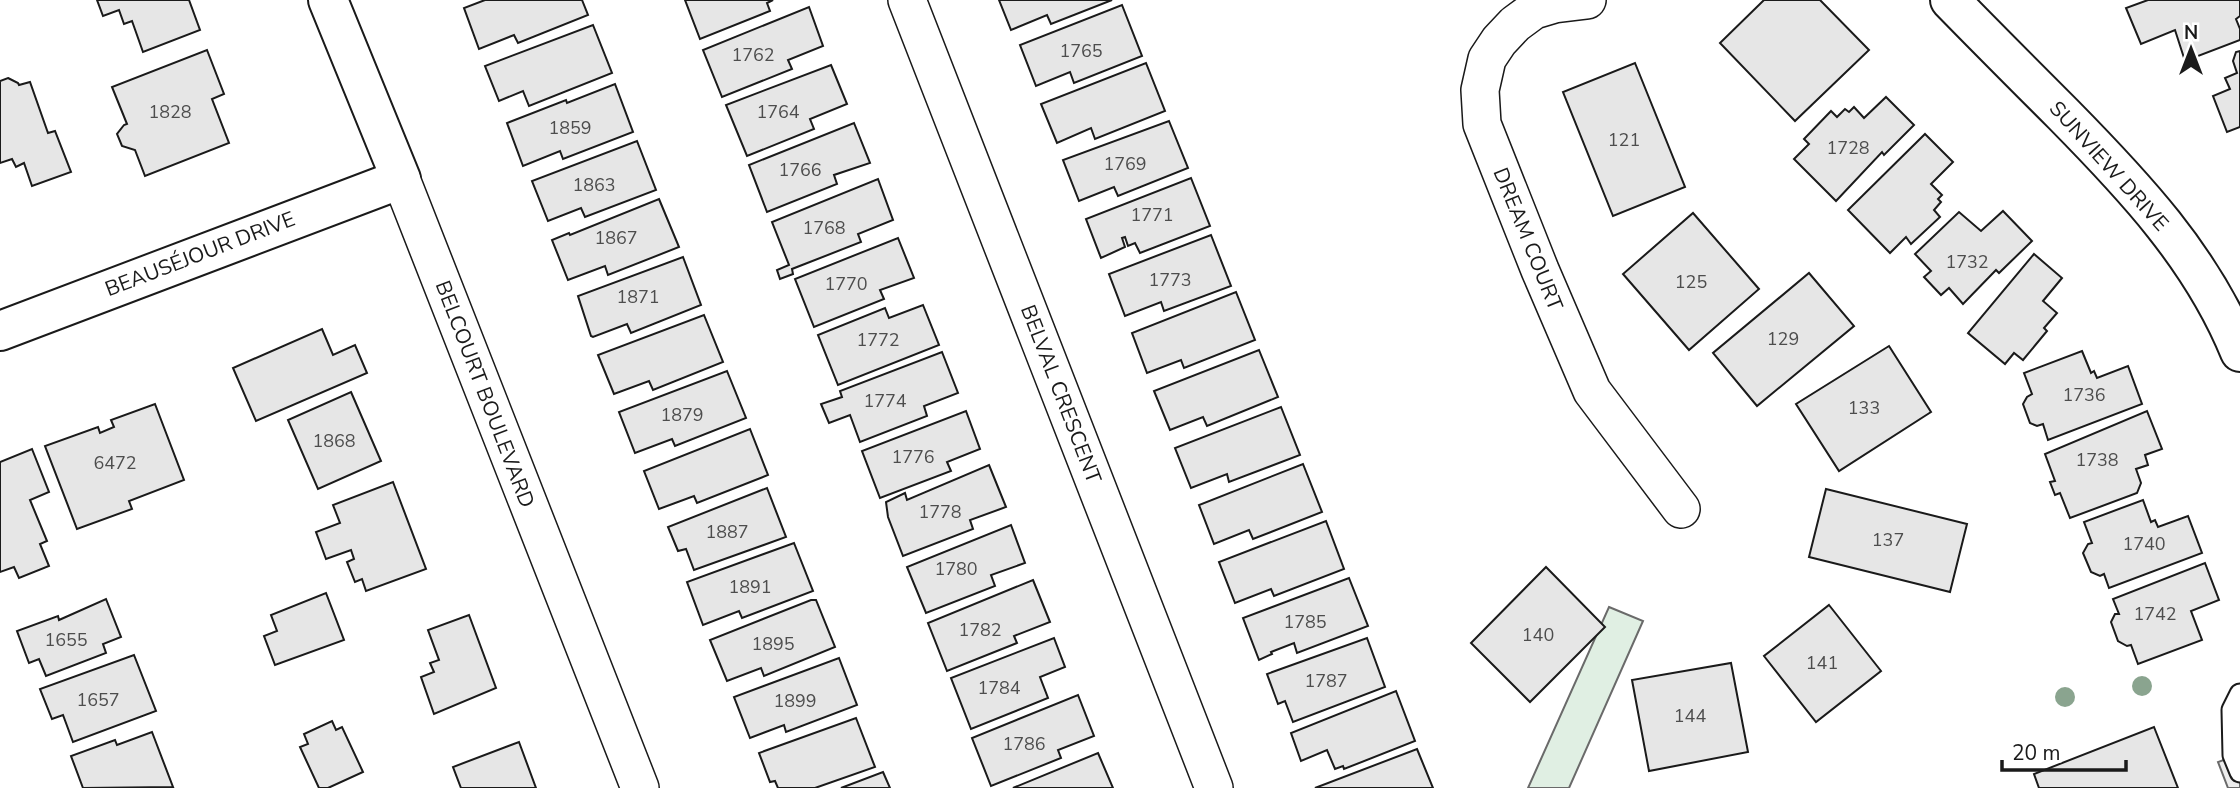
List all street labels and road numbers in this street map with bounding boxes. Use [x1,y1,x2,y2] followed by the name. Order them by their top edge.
[2043,95,2175,237] street label: SUNVIEW DRIVE
[1487,163,1570,315] street label: DREAM COURT
[101,205,299,303] street label: BEAUSÉJOUR DRIVE
[429,276,541,512] street label: BELCOURT BOULEVARD
[1014,301,1108,488] street label: BELVAL CRESCENT

